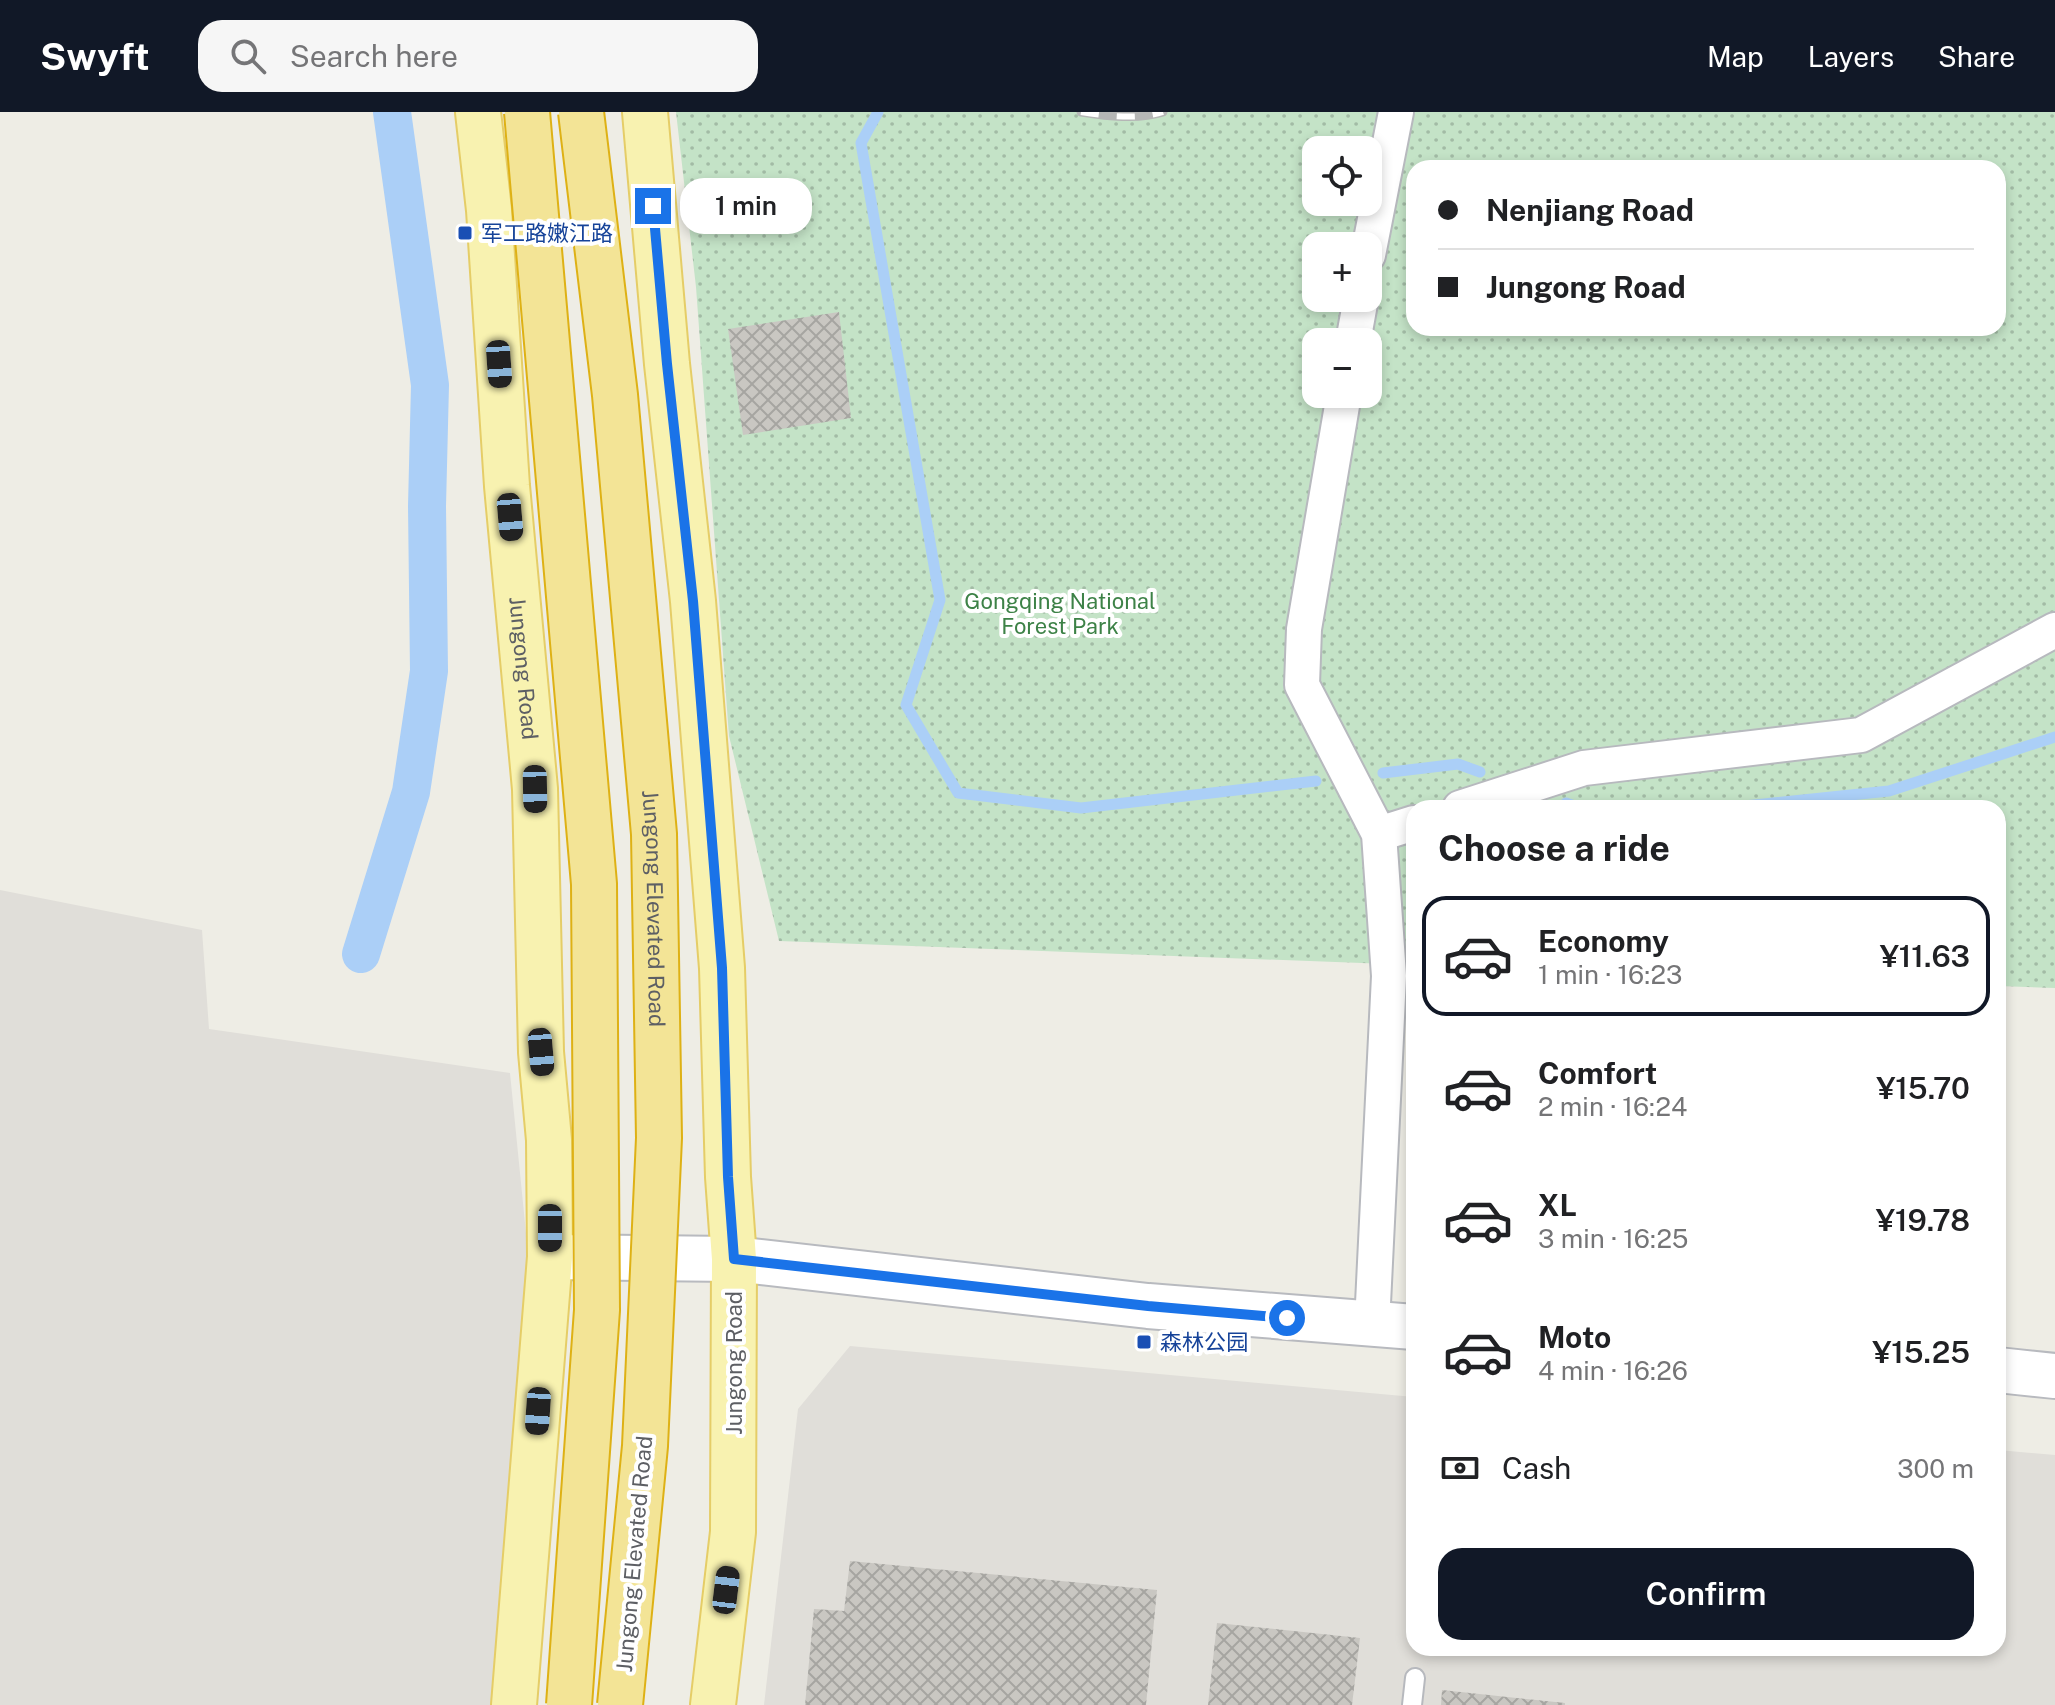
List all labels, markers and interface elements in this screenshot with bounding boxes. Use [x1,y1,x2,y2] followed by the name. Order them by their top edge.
[198,20,758,92] search box
[40,34,150,79] text: Swyft
[226,34,270,78] icon: search
[290,38,458,74] text: Search here
[1707,40,1764,73] text: Map
[1808,40,1894,73] text: Layers
[1938,40,2015,73] text: Share
[1302,136,1382,408] map controls
[1302,136,1382,216] button: locate
[681,178,813,234] callout: 1 min
[635,188,671,224] route end
[715,190,777,221] text: 1 min
[1486,192,1694,228] text: Nenjiang Road
[481,220,613,246] place label: 军工路嫩江路
[456,224,474,242] marker: 军工路嫩江路
[1302,232,1382,312] button: +
[1486,269,1686,305] text: Jungong Road
[1302,328,1382,408] button: −
[485,339,513,389] car
[496,492,524,542] car
[964,588,1156,639] park label: Gongqing National Forest Park
[504,595,543,741] street label: Jungong Road
[523,765,547,813] car
[637,789,670,1027] street label: Jungong Elevated Road
[1438,827,1670,869] text: Choose a ride
[1442,920,1514,992] icon: car
[1538,923,1669,959] text: Economy
[1880,938,1970,974] text: ¥11.63
[1538,959,1682,990] text: 1 min · 16:23
[527,1027,555,1077] car
[1442,1052,1514,1124] icon: car
[1538,1055,1657,1091] text: Comfort
[1876,1070,1970,1106] text: ¥15.70
[1538,1091,1687,1122] text: 2 min · 16:24
[1442,1184,1514,1256] icon: car
[1538,1187,1577,1223] text: XL
[1876,1202,1970,1238] text: ¥19.78
[538,1204,562,1252] car
[1538,1223,1689,1254] text: 3 min · 16:25
[721,1291,747,1435] street label: Jungong Road
[1269,1300,1305,1336] route start
[1442,1316,1514,1388] icon: car
[1538,1319,1611,1355] text: Moto
[1160,1329,1248,1355] place label: 森林公园
[1135,1333,1153,1351] marker: 森林公园
[1872,1334,1970,1370] text: ¥15.25
[1538,1355,1688,1386] text: 4 min · 16:26
[524,1386,552,1436] car
[611,1435,657,1673] street label: Jungong Elevated Road
[1438,1446,1482,1490] icon: cash
[1502,1450,1571,1486] text: Cash
[1897,1453,1974,1484] text: 300 m
[1438,1548,1974,1640] button: Confirm
[711,1565,741,1615] car

